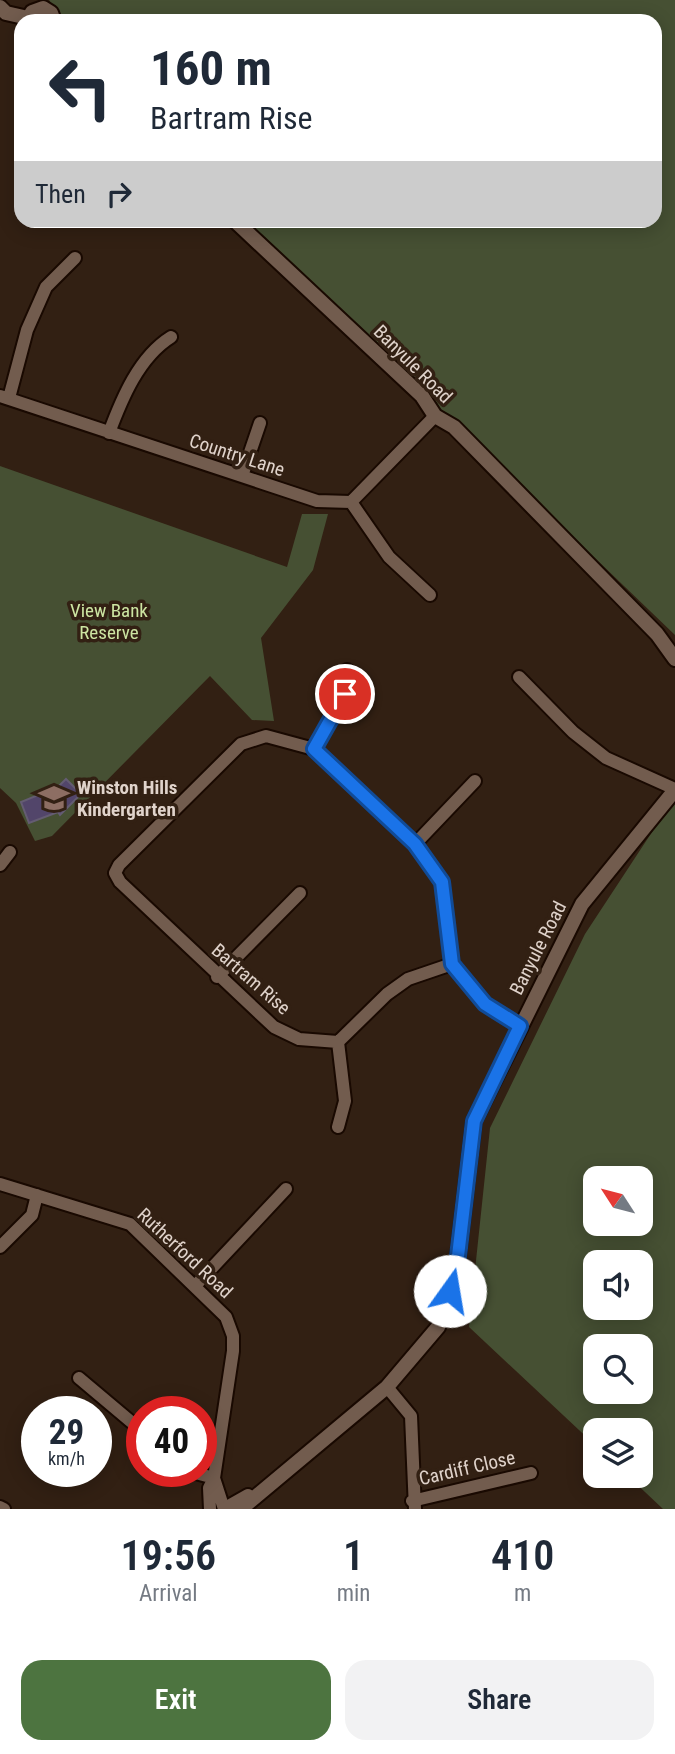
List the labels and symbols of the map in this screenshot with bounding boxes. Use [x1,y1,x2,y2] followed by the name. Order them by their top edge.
[369,320,457,408] street label: Banyule Road
[186,429,288,481] street label: Country Lane
[70,599,148,644] park label: View Bank Reserve
[315,664,375,724] pin
[77,776,177,821] place label: Winston Hills Kindergarten
[37,781,71,815] school or university icon: Winston Hills Kindergarten
[505,898,571,998] street label: Banyule Road
[207,939,295,1019] street label: Bartram Rise
[583,1166,653,1236] north arrow
[133,1203,237,1303] street label: Rutherford Road
[413,1254,487,1328] position arrow
[126,1396,217,1487] speed limit sign: 40
[417,1446,517,1490] street label: Cardiff Close

